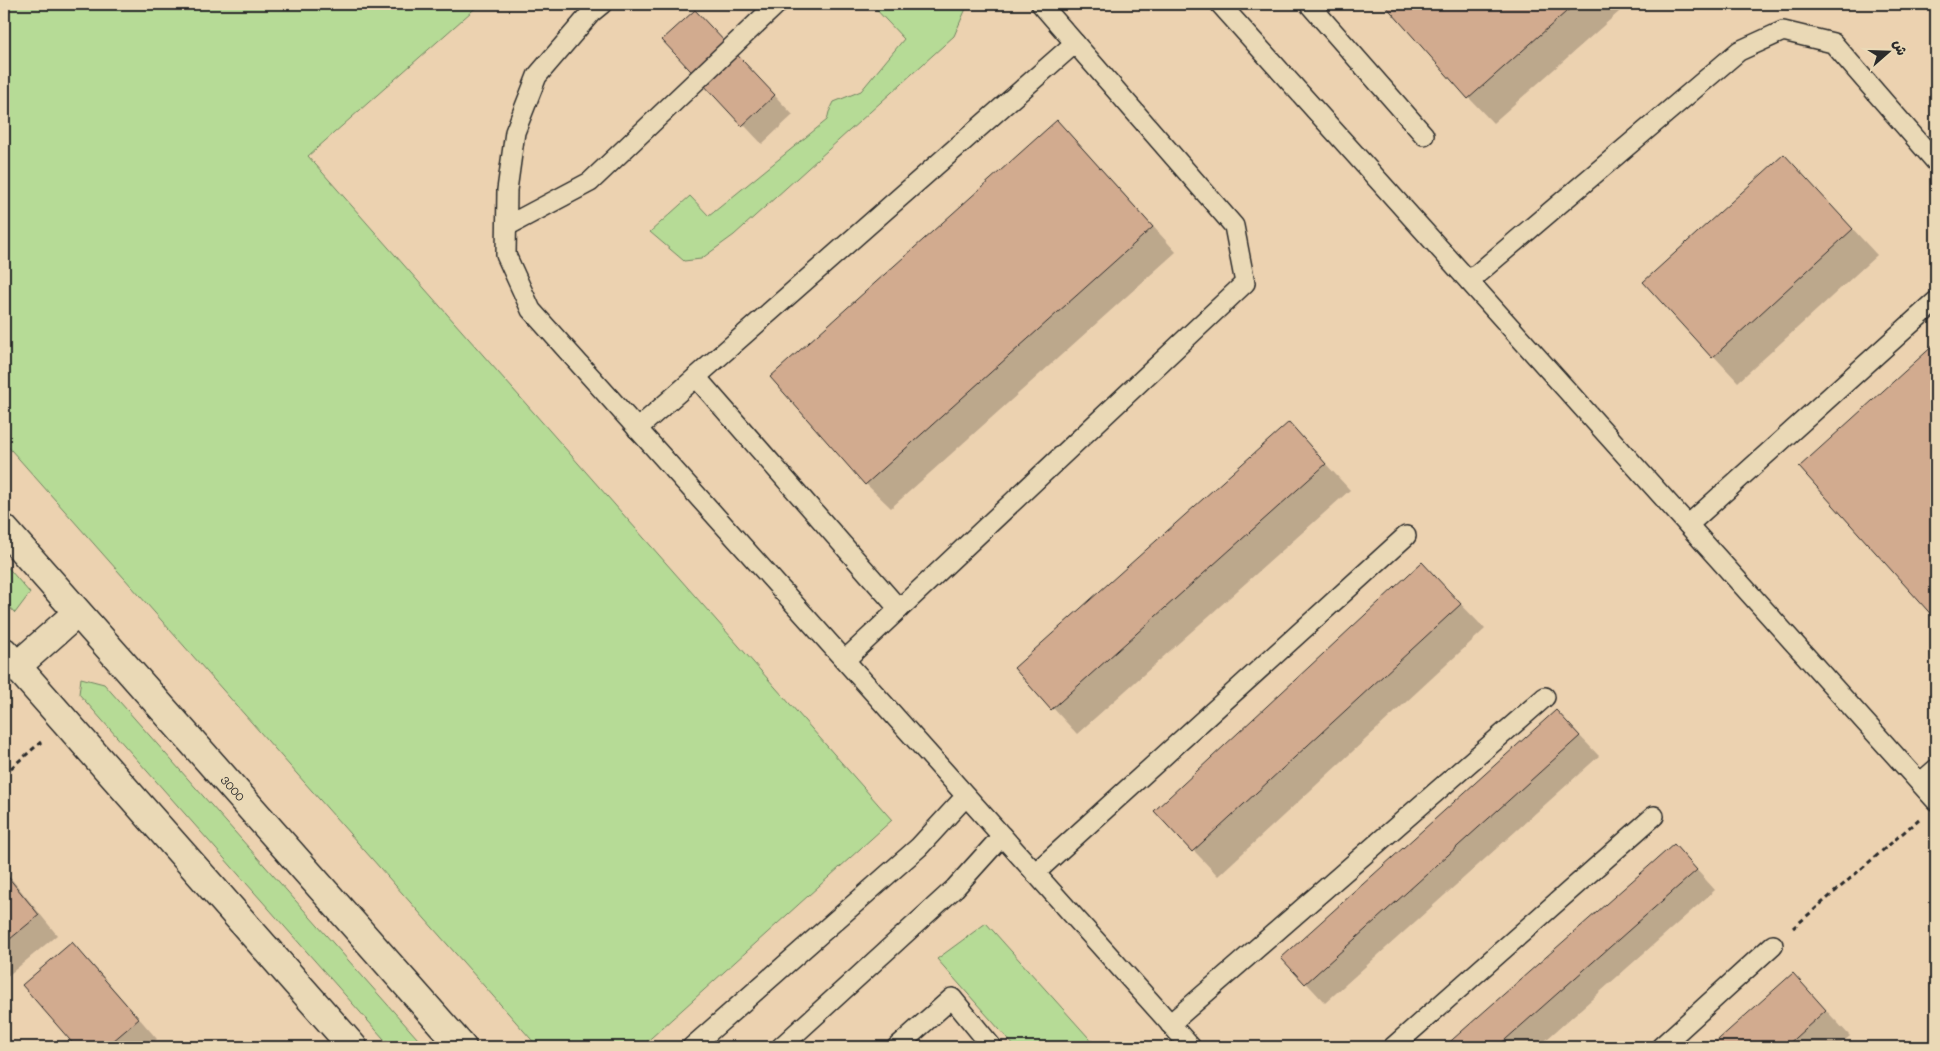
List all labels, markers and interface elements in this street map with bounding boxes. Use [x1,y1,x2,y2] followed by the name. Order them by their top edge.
[1862,28,1912,78] north arrow
[1889,37,1912,58] text: ش
[217,772,249,805] street label: 3000

